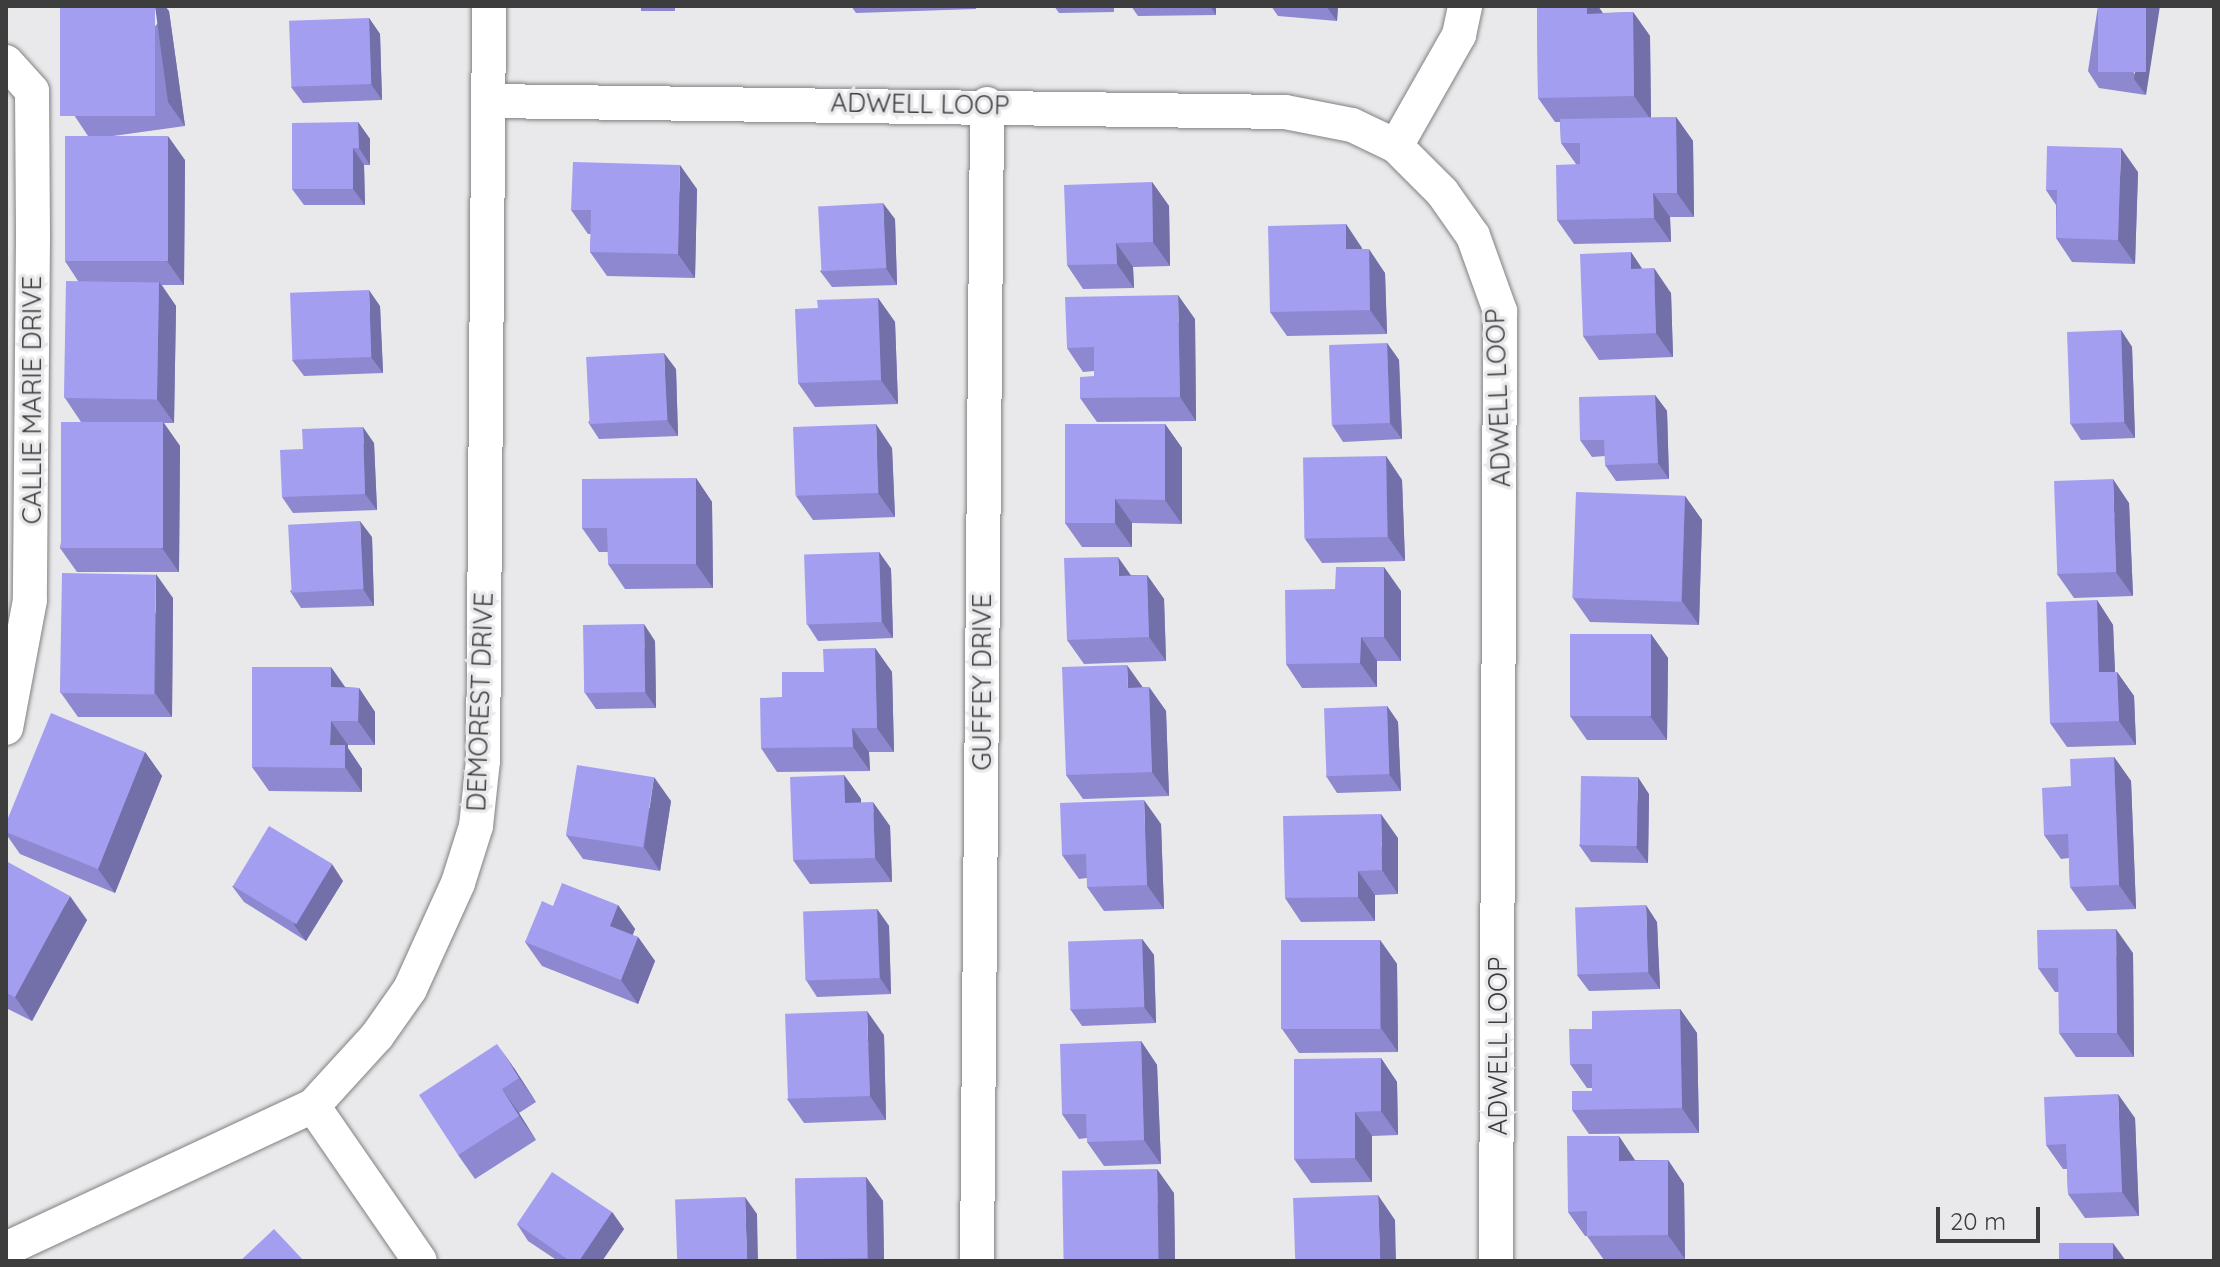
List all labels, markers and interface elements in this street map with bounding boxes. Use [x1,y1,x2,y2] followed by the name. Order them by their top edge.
[830,87,1010,121] street label: ADWELL LOOP
[16,276,48,524] street label: CALLIE MARIE DRIVE
[1479,308,1517,488] street label: ADWELL LOOP
[461,592,499,812] street label: DEMOREST DRIVE
[966,593,998,771] street label: GUFFEY DRIVE
[1482,957,1514,1135] street label: ADWELL LOOP
[1940,1191,2044,1241] scale bar
[1950,1206,2006,1236] text: 20 m

